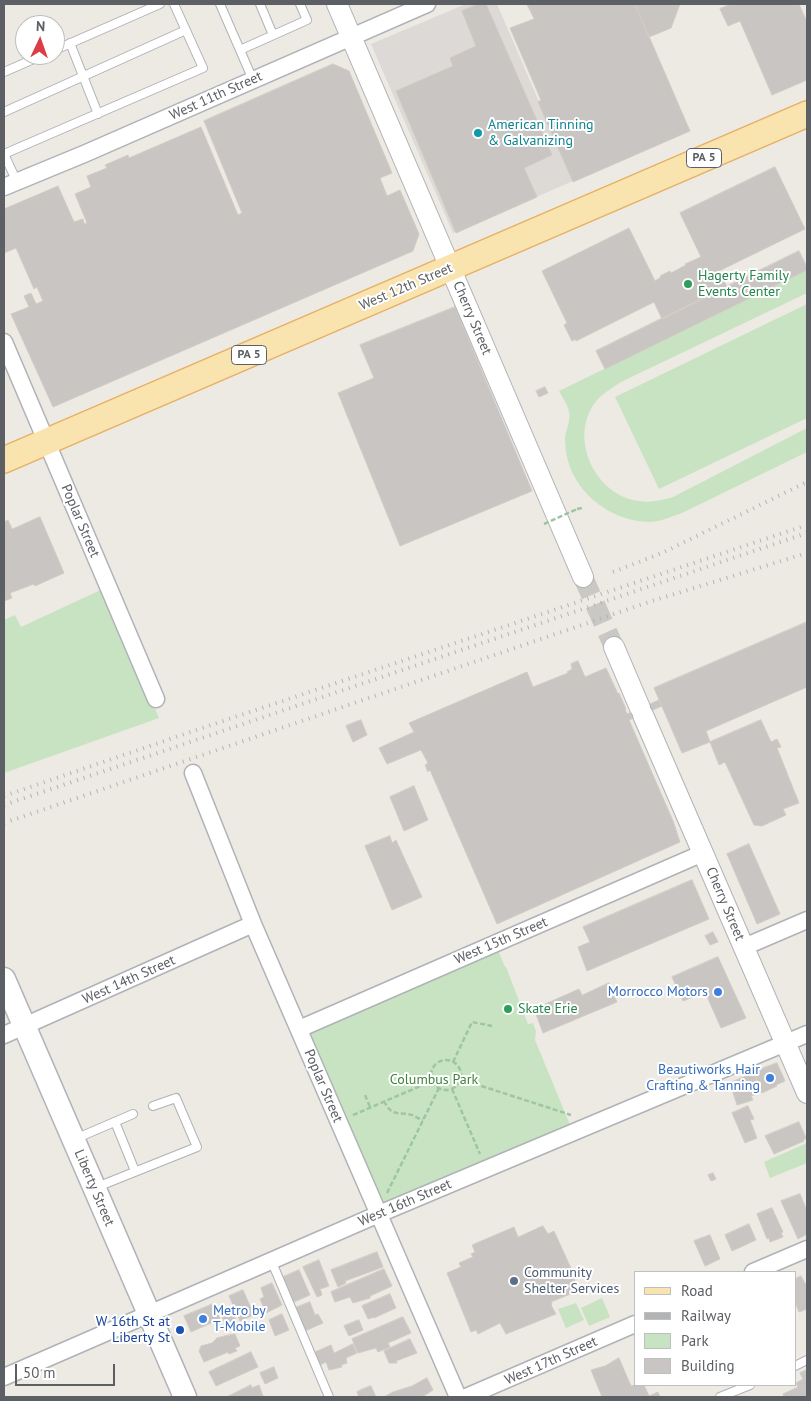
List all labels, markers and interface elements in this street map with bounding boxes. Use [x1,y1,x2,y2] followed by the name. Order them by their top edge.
[15,15,65,65] north arrow
[36,17,46,35] text: N
[167,68,265,124] street label: West 11th Street
[488,117,594,150] place label: American Tinning & Galvanizing
[472,127,484,139] marker: American Tinning & Galvanizing
[686,148,722,168] road number: PA 5
[357,260,455,314] street label: West 12th Street
[698,268,789,300] place label: Hagerty Family Events Center
[682,278,694,290] marker: Hagerty Family Events Center
[449,279,495,357] street label: Cherry Street
[232,346,266,364] road number: PA 5
[57,482,103,560] street label: Poplar Street
[702,865,748,943] street label: Cherry Street
[452,914,550,968] street label: West 15th Street
[80,952,178,1008] street label: West 14th Street
[608,984,708,1000] place label: Morrocco Motors
[712,986,724,998] marker: Morrocco Motors
[518,1001,578,1017] place label: Skate Erie
[502,1003,514,1015] marker: Skate Erie
[300,1047,346,1125] street label: Poplar Street
[646,1062,760,1094] place label: Beautiworks Hair Crafting & Tanning
[390,1072,478,1088] park label: Columbus Park
[764,1072,776,1084] marker: Beautiworks Hair Crafting & Tanning
[70,1147,118,1229] street label: Liberty Street
[356,1176,454,1230] street label: West 16th Street
[524,1265,619,1298] place label: Community Shelter Services
[634,1271,796,1386] legend
[508,1275,520,1287] marker: Community Shelter Services
[681,1281,713,1300] text: Road
[213,1303,266,1335] place label: Metro by T-Mobile
[681,1306,731,1325] text: Railway
[197,1313,209,1325] marker: Metro by T-Mobile
[96,1314,170,1346] place label: W 16th St at Liberty St
[174,1324,186,1336] marker: W 16th St at Liberty St
[681,1331,709,1350] text: Park
[502,1333,600,1389] street label: West 17th Street
[18,1354,118,1386] scale bar
[681,1356,735,1375] text: Building
[23,1363,56,1382] text: 50 m

